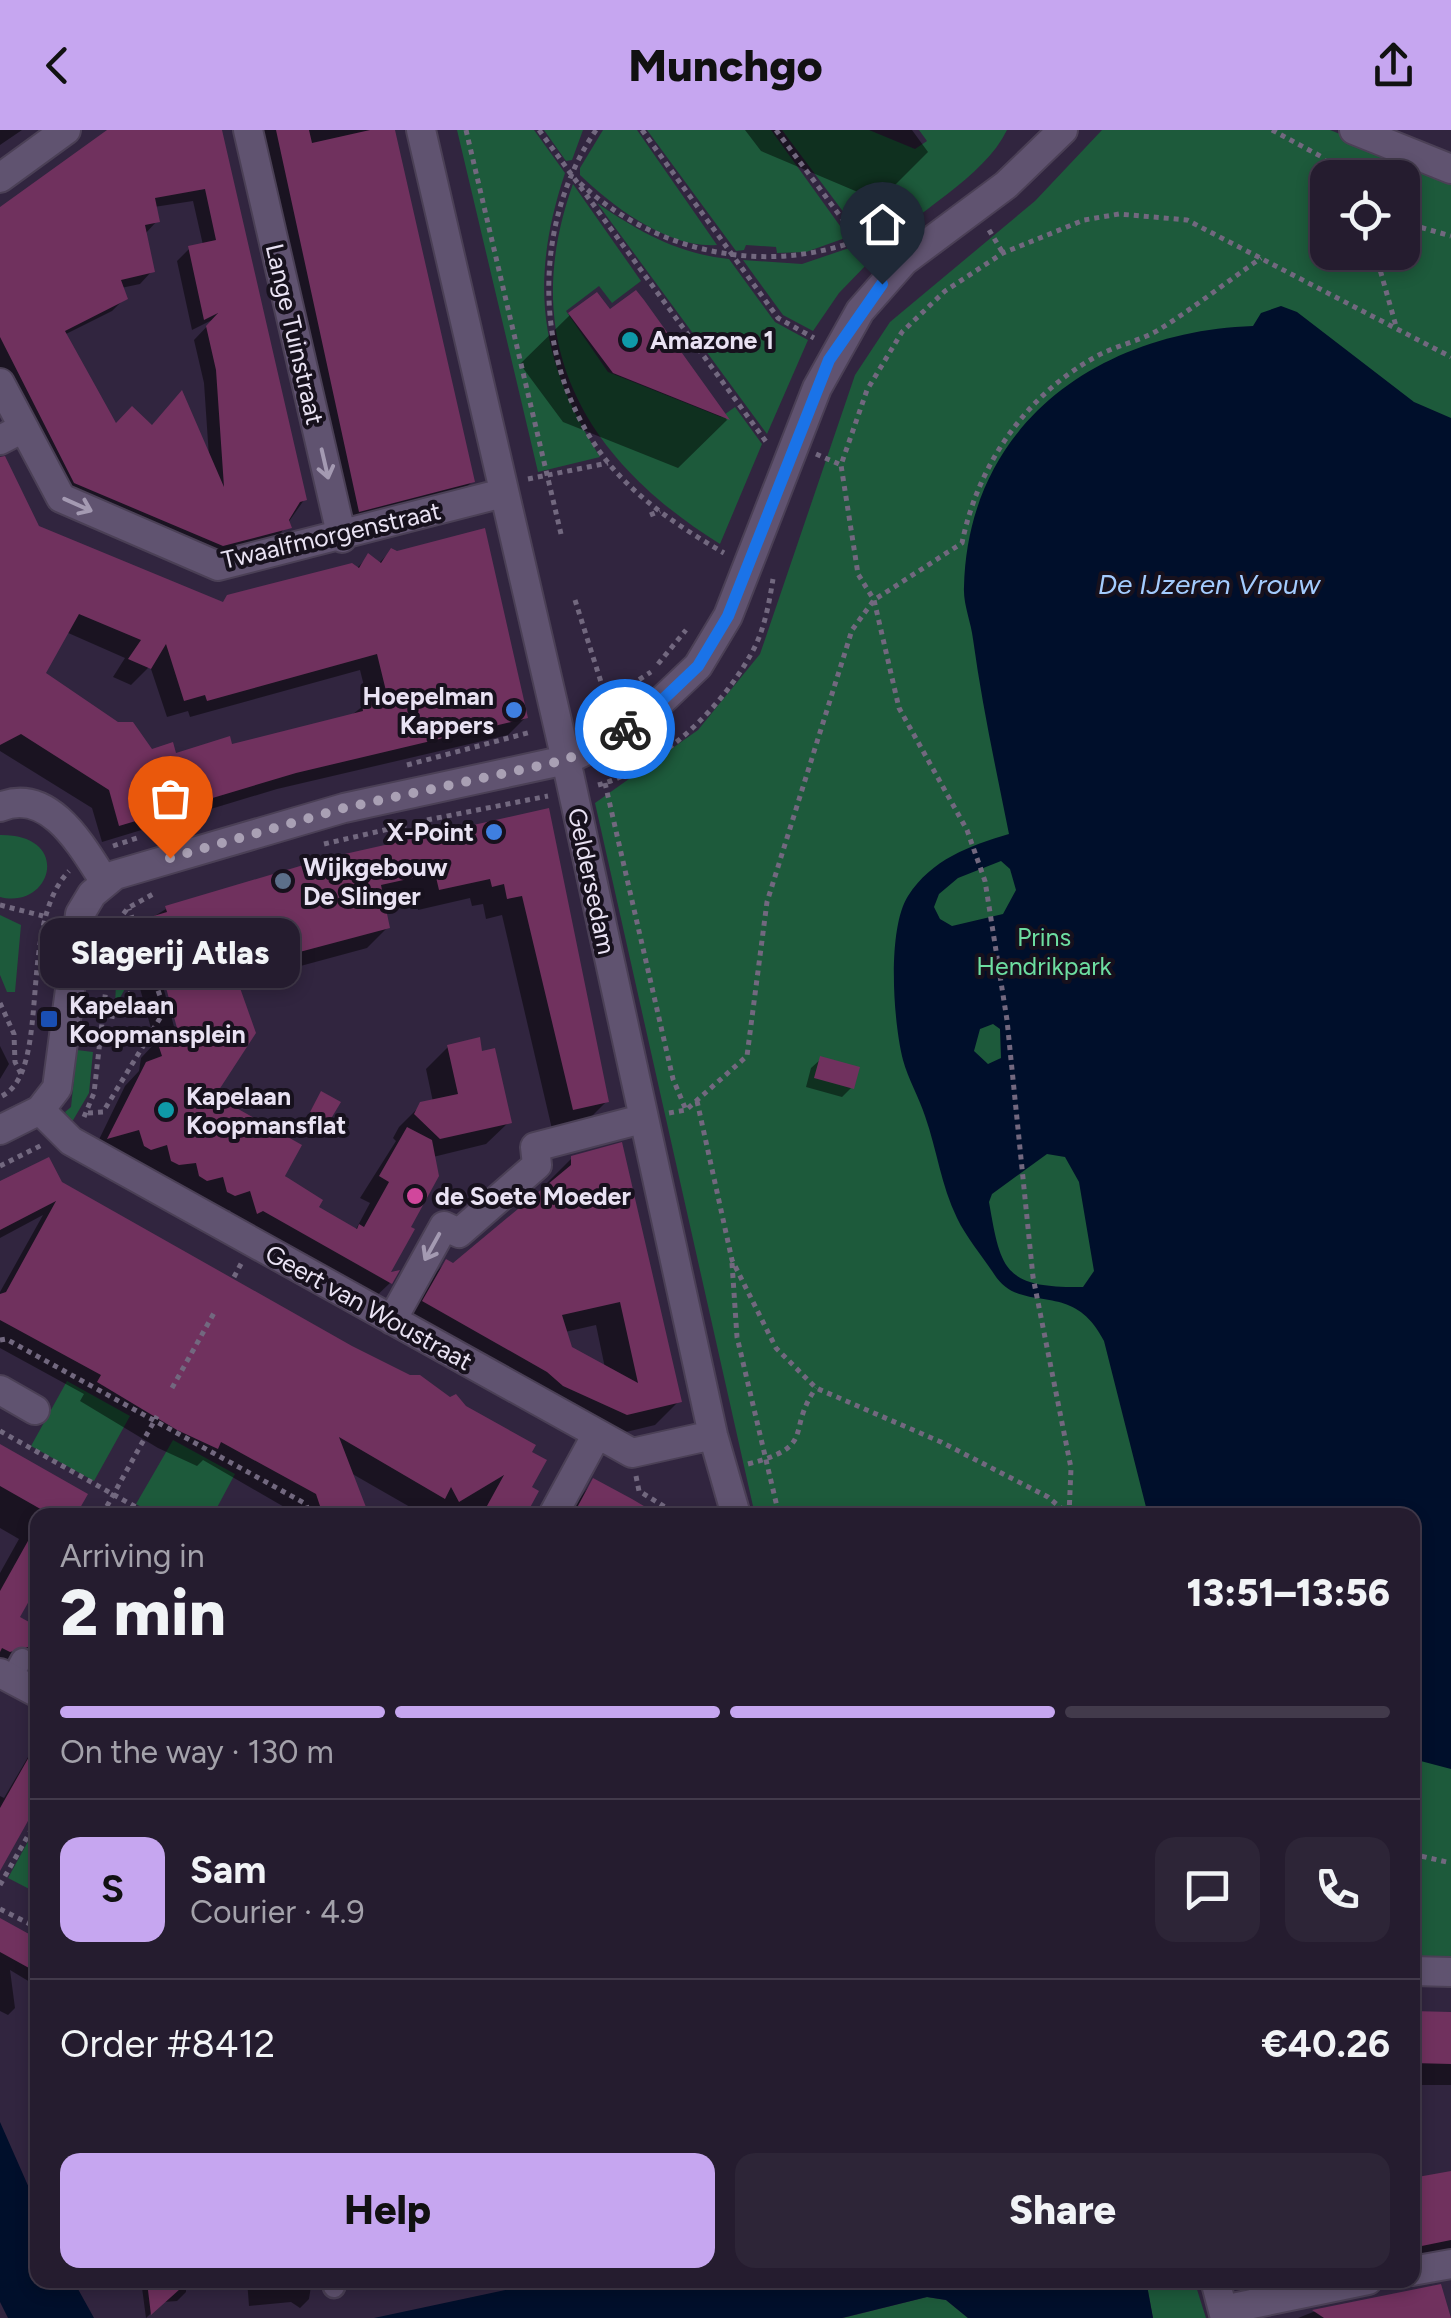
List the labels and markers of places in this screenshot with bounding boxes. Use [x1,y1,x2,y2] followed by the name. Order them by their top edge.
[840,182,925,285] pin
[650,325,774,355] place label: Amazone 1
[619,329,641,351] marker: Amazone 1
[363,681,494,740] place label: Hoepelman Kappers
[503,699,525,721] marker: Hoepelman Kappers
[128,756,213,859] pin
[387,817,474,847] place label: X-Point
[483,821,505,843] marker: X-Point
[303,852,448,911] place label: Wijkgebouw De Slinger
[272,870,294,892] marker: Wijkgebouw De Slinger
[40,918,300,988] callout: Slagerij Atlas
[69,990,246,1049] place label: Kapelaan Koopmansplein
[38,1008,60,1030] marker: Kapelaan Koopmansplein
[186,1081,346,1140] place label: Kapelaan Koopmansflat
[155,1099,177,1121] marker: Kapelaan Koopmansflat
[435,1181,631,1211] place label: de Soete Moeder
[404,1185,426,1207] marker: de Soete Moeder

